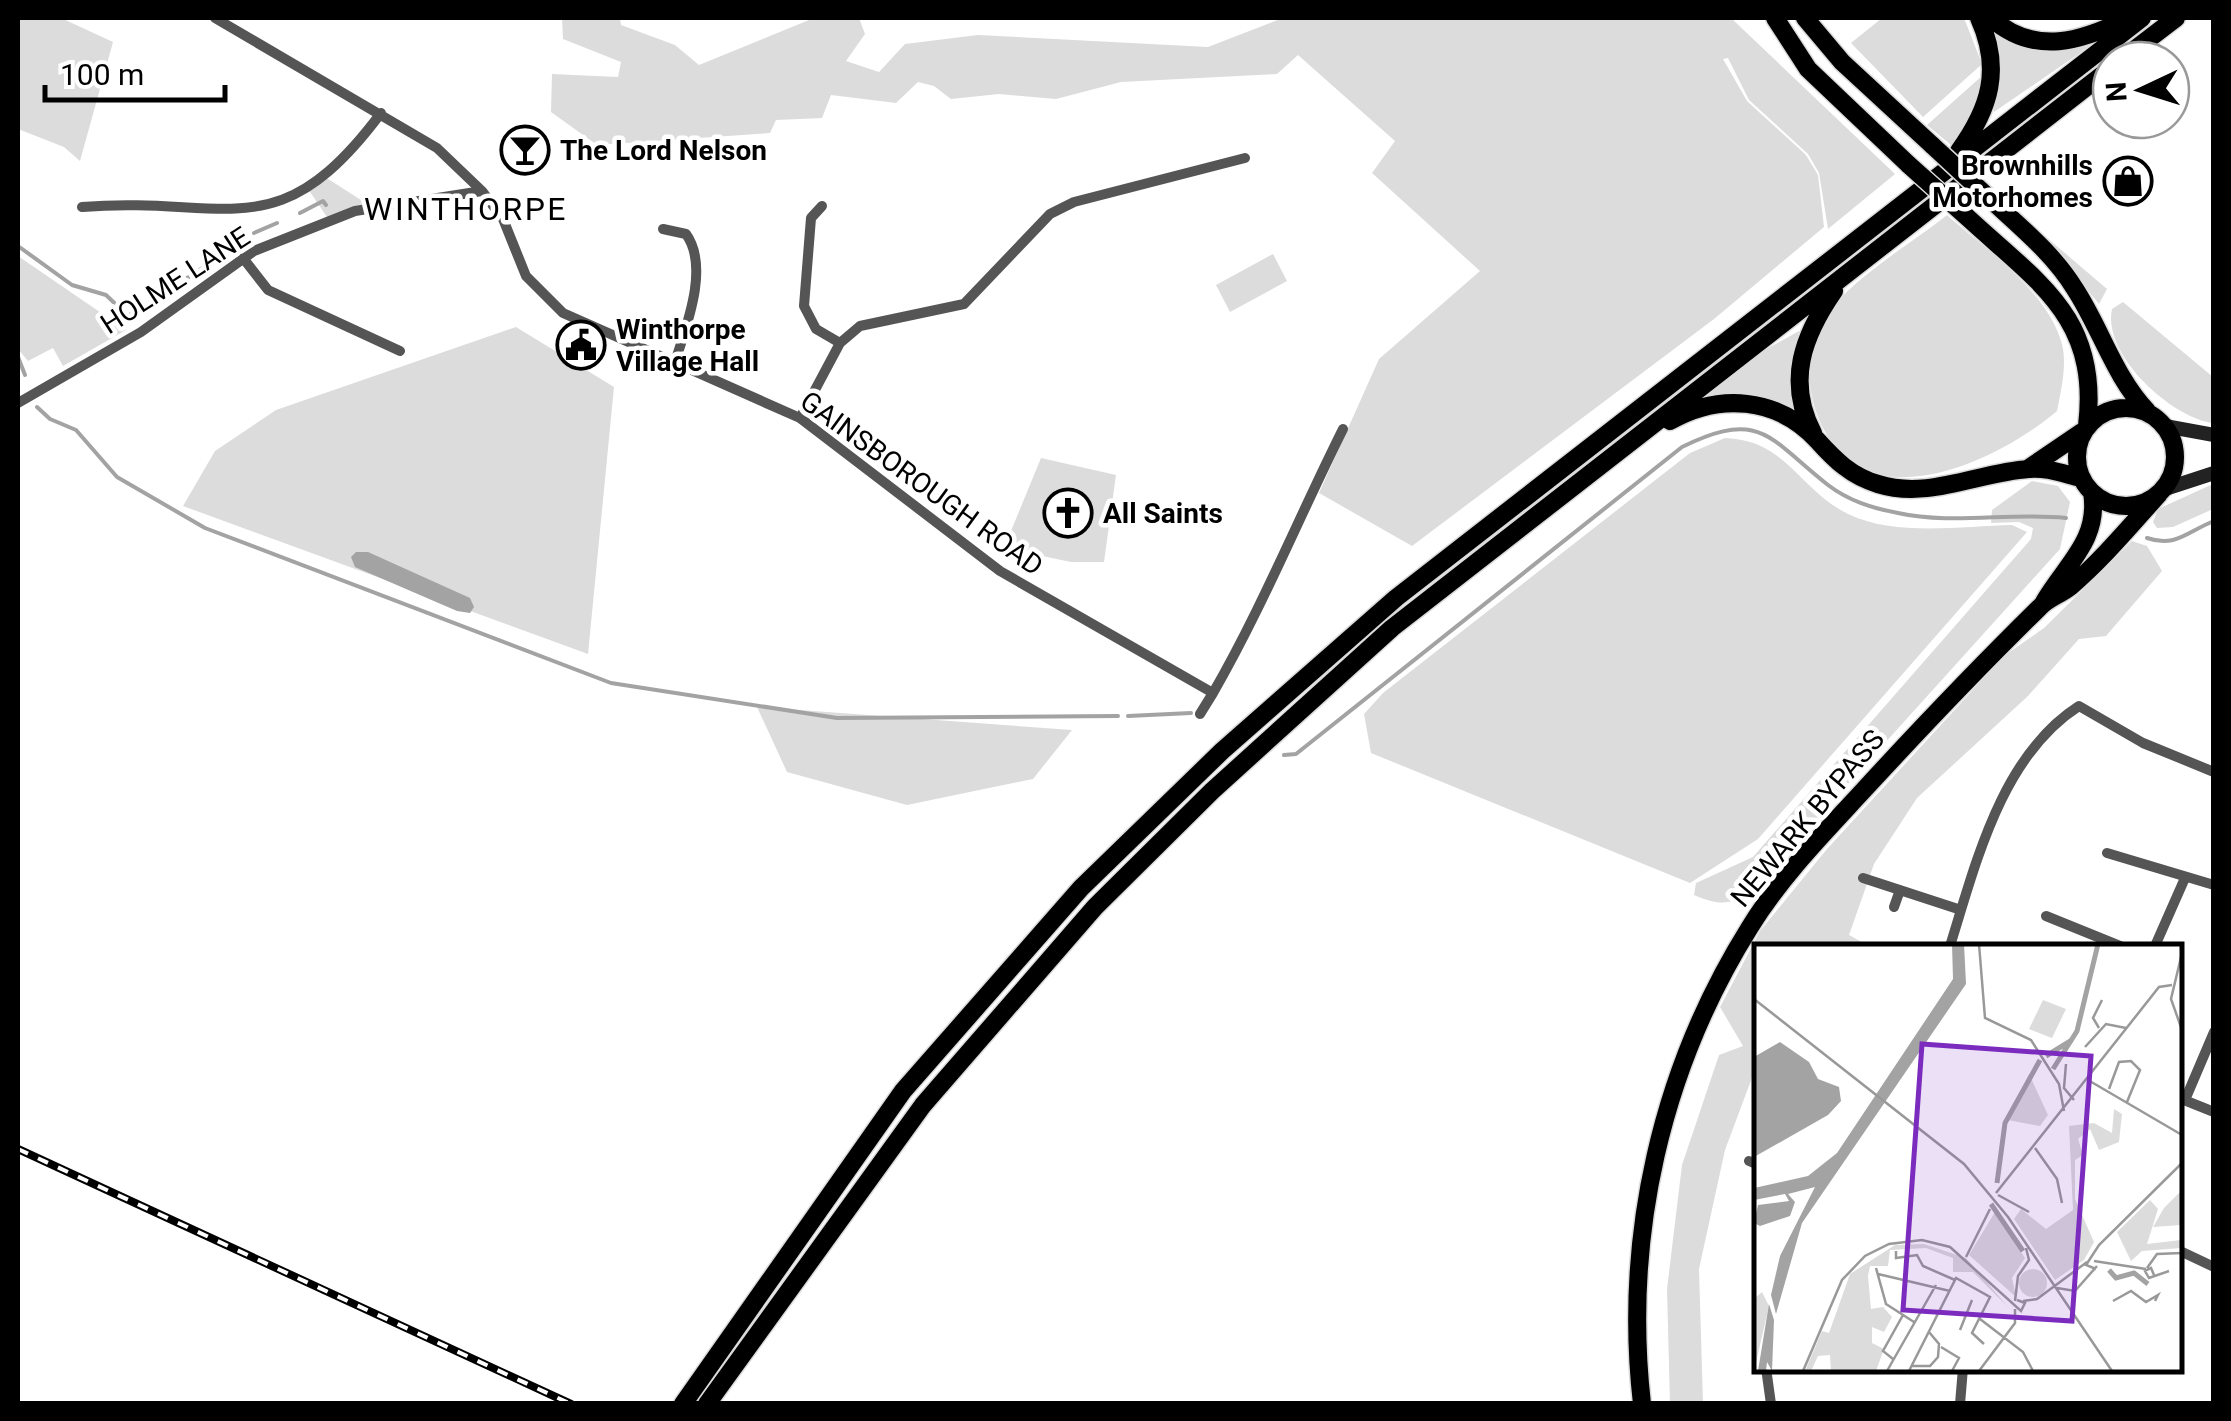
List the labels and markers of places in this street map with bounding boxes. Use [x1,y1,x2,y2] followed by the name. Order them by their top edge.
[499,124,551,176] bar icon: The Lord Nelson
[560,134,767,167] place label: The Lord Nelson
[1932,149,2093,214] place label: Brownhills Motorhomes
[2102,155,2154,207] shop icon: Brownhills Motorhomes
[616,313,759,378] place label: Winthorpe Village Hall
[555,319,607,371] public building icon: Winthorpe Village Hall
[1042,487,1094,539] church icon: All Saints
[1103,497,1223,530] place label: All Saints

